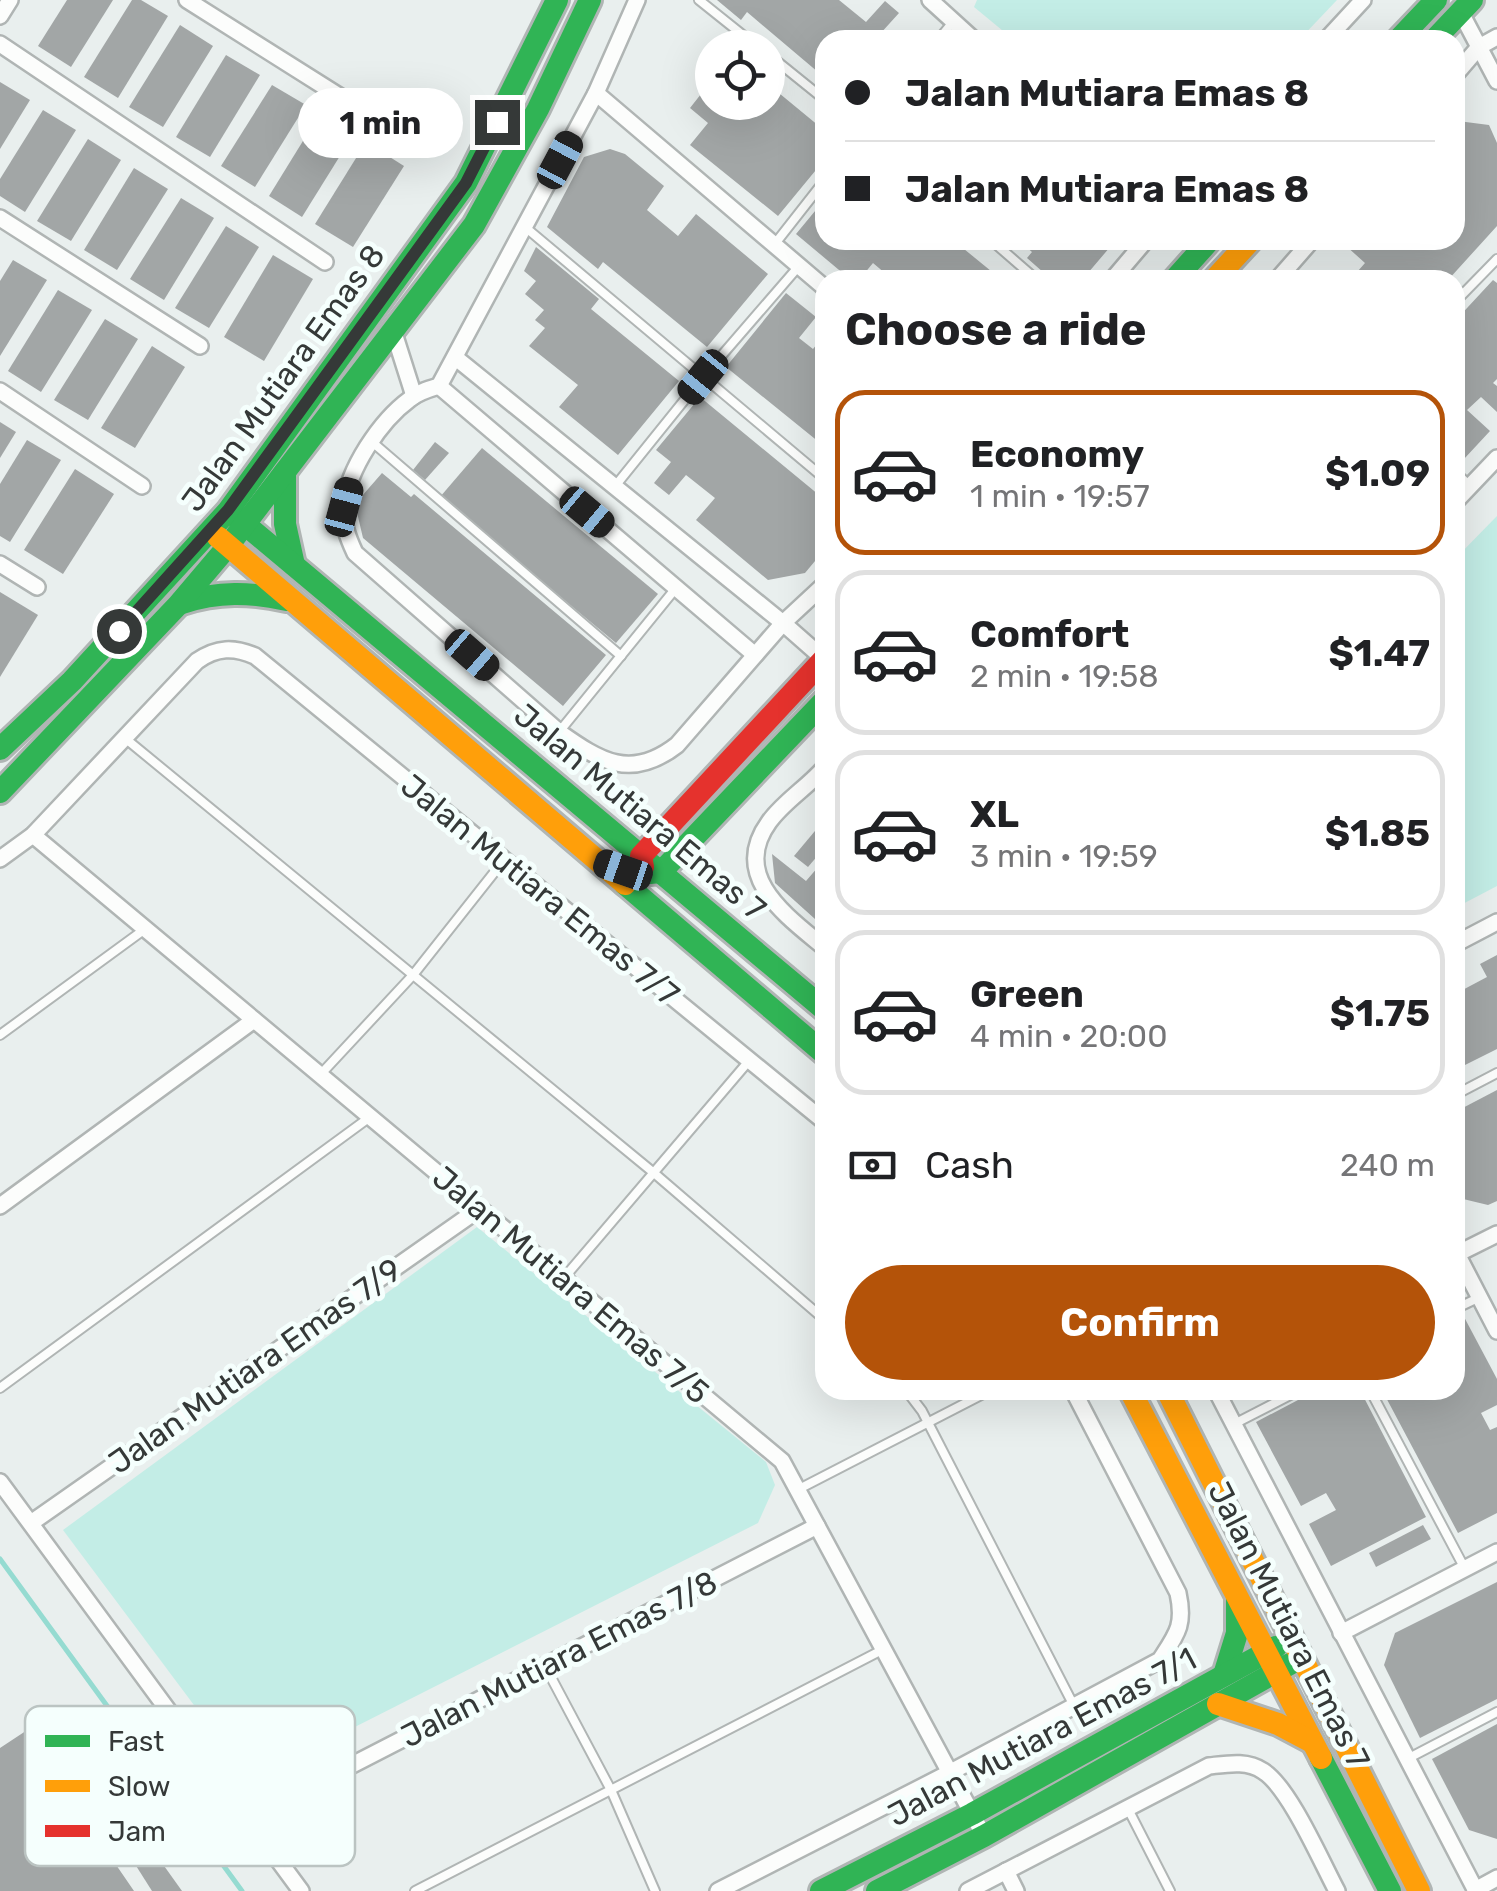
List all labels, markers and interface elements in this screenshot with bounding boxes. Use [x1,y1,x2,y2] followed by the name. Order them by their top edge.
[695,30,785,120] map controls
[695,30,785,120] button: locate
[905,70,1309,116] text: Jalan Mutiara Emas 8
[297,87,462,157] callout: 1 min
[475,100,520,145] route end
[340,104,421,142] text: 1 min
[533,126,587,194] car
[905,166,1309,212] text: Jalan Mutiara Emas 8
[173,237,393,519] street label: Jalan Mutiara Emas 8
[845,303,1147,356] text: Choose a ride
[672,344,734,410] car
[850,428,940,518] icon: car
[970,431,1144,477] text: Economy
[1325,450,1430,496] text: $1.09
[322,474,366,540] car
[970,477,1150,515] text: 1 min · 19:57
[554,481,620,543] car
[850,608,940,698] icon: car
[97,609,142,654] route start
[970,611,1129,657] text: Comfort
[440,624,504,686] car
[1328,630,1430,676] text: $1.47
[970,657,1159,695] text: 2 min · 19:58
[507,696,773,928] street label: Jalan Mutiara Emas 7
[393,766,687,1014] street label: Jalan Mutiara Emas 7/7
[850,788,940,878] icon: car
[970,791,1019,837] text: XL
[1325,810,1430,856] text: $1.85
[970,837,1158,875] text: 3 min · 19:59
[590,846,656,894] car
[850,968,940,1058] icon: car
[970,971,1084,1017] text: Green
[1330,990,1430,1036] text: $1.75
[970,1017,1167,1055] text: 4 min · 20:00
[845,1138,900,1193] icon: cash
[925,1142,1014,1188] text: Cash
[1340,1146,1435,1184] text: 240 m
[425,1158,717,1412] street label: Jalan Mutiara Emas 7/5
[101,1250,409,1482] street label: Jalan Mutiara Emas 7/9
[845,1265,1435,1380] button: Confirm
[1200,1475,1378,1775] street label: Jalan Mutiara Emas 7
[395,1563,723,1755] street label: Jalan Mutiara Emas 7/8
[881,1640,1203,1834] street label: Jalan Mutiara Emas 7/1
[25,1706,355,1866] legend
[108,1725,164,1758] text: Fast
[108,1770,170,1803] text: Slow
[108,1815,166,1848] text: Jam

